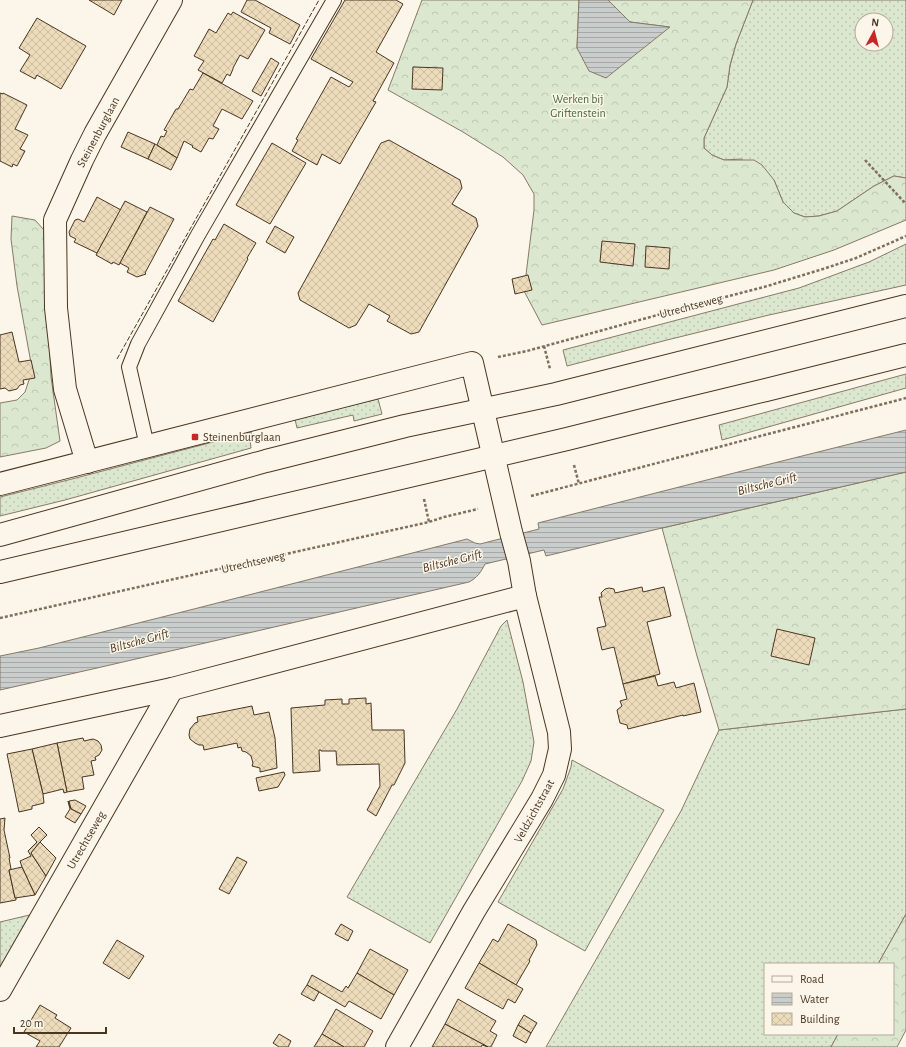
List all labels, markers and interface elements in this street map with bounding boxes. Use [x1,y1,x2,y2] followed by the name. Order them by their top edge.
[854,12,894,52] north arrow
[871,17,880,28] text: N
[550,93,606,119] park label: Werken bij Griftenstein
[74,95,122,169] street label: Steinenburglaan
[658,292,724,320] street label: Utrechtseweg
[203,431,281,443] place label: Steinenburglaan
[190,432,200,442] marker: Steinenburglaan
[736,471,799,498] water label: Biltsche Grift
[421,548,484,575] water label: Biltsche Grift
[220,549,286,575] street label: Utrechtseweg
[108,627,171,656] water label: Biltsche Grift
[512,777,556,845] street label: Veldzichtstraat
[65,809,107,871] street label: Utrechtseweg
[764,963,894,1035] legend
[800,973,824,985] text: Road
[800,993,829,1005] text: Water
[14,1009,106,1035] scale bar
[800,1013,840,1025] text: Building
[20,1017,43,1029] text: 20 m

